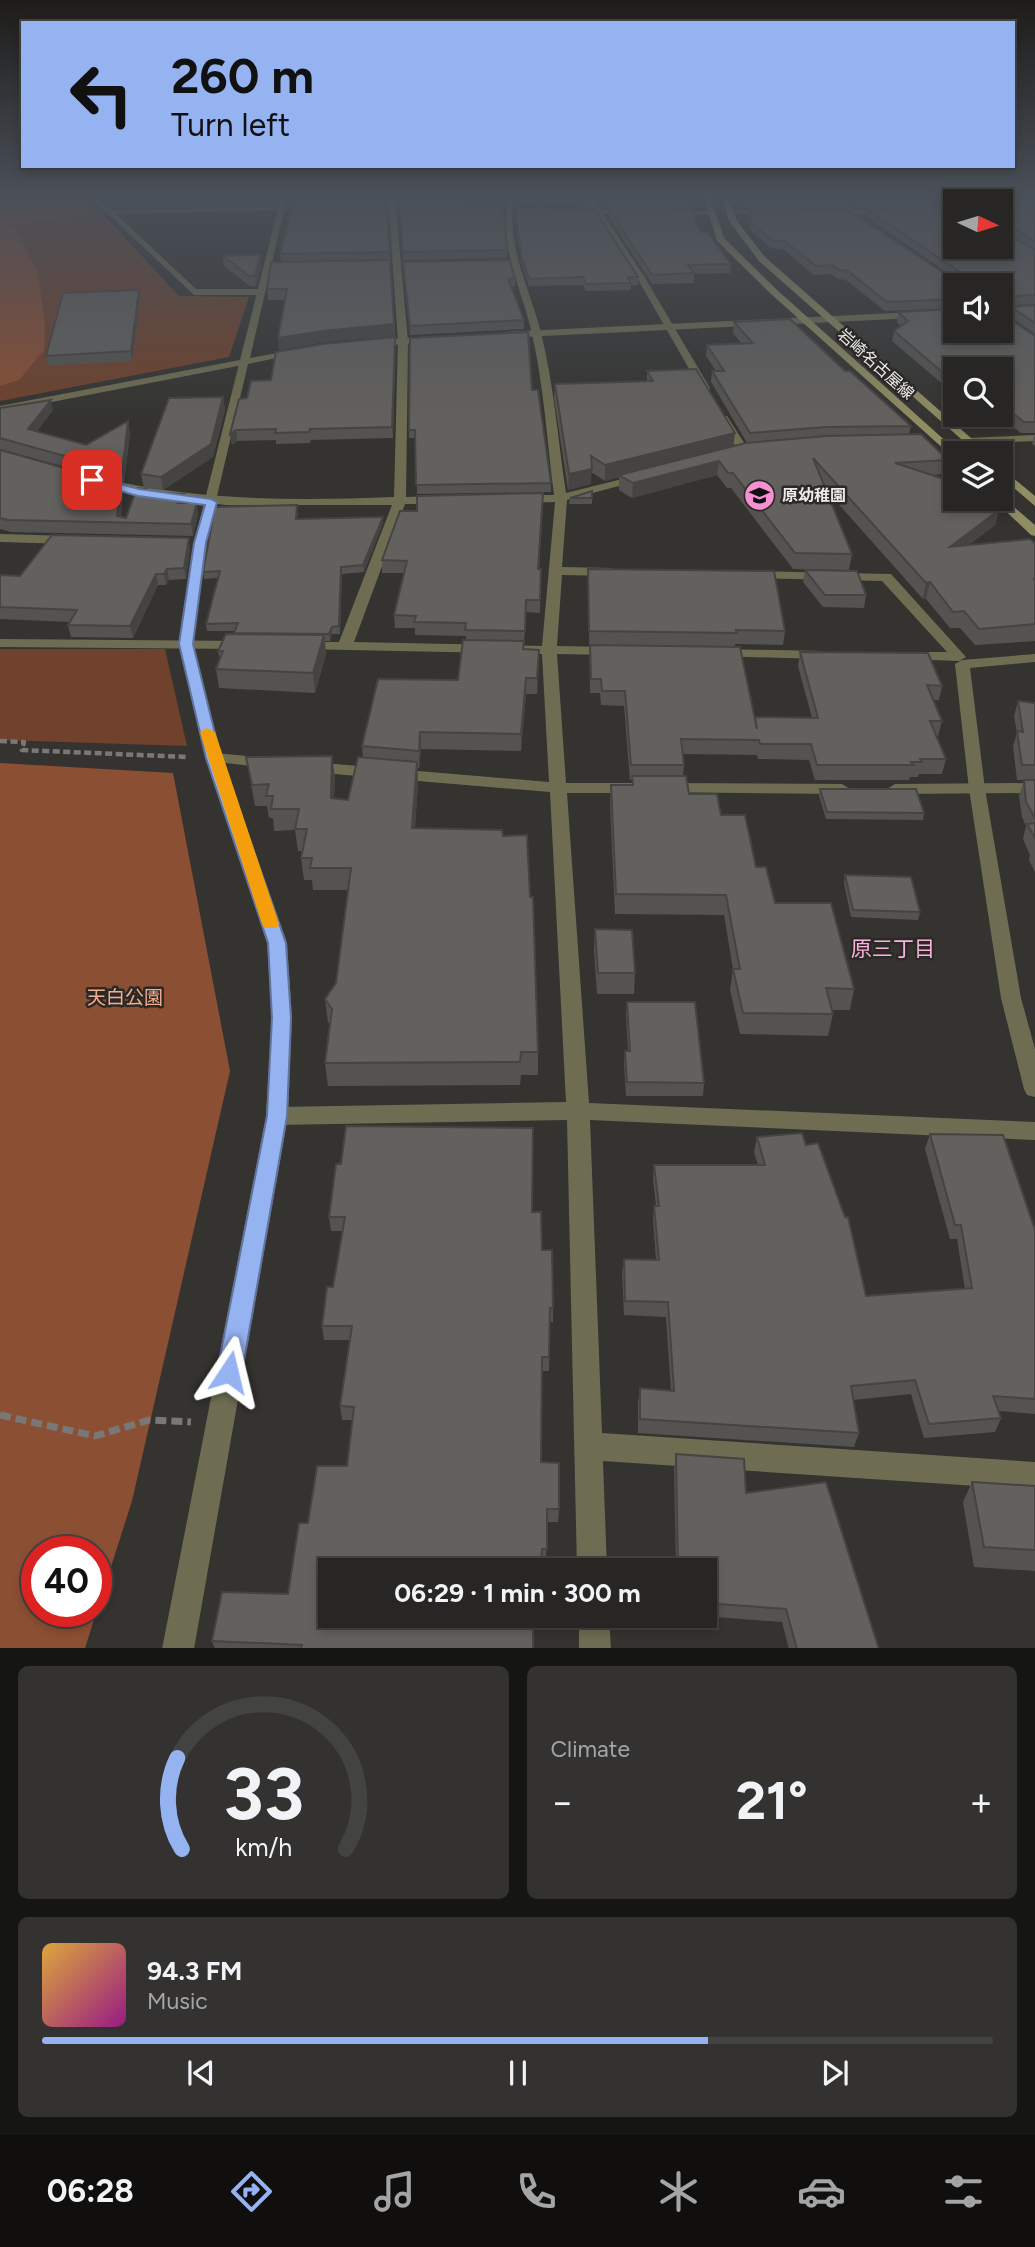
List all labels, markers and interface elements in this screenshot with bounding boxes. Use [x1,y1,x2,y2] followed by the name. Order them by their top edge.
[171,46,314,105] text: 260 m
[56,49,147,140] icon: left
[171,106,290,144] text: Turn left
[943,189,1013,259] north arrow
[943,189,1013,511] map controls
[943,273,1013,343] button: sound
[834,325,918,403] street label: 岩崎名古屋線
[943,357,1013,427] button: search
[943,441,1013,511] button: layers
[62,450,122,510] pin
[73,461,111,499] icon: arrive
[742,478,776,512] school or university icon: 原幼稚園
[782,486,846,505] place label: 原幼稚園
[851,936,935,961] district label: 原三丁目
[87,986,163,1009] park label: 天白公園
[192,1335,266,1409] position arrow
[21,1536,112,1627] speed limit sign: 40
[394,1577,641,1609] text: 06:29 · 1 min · 300 m
[551,1735,630,1763] text: Climate
[223,1750,304,1837] text: 33
[736,1770,808,1832] text: 21°
[551,1779,574,1825] text: −
[969,1779,993,1825] text: +
[235,1831,292,1861] text: km/h
[147,1955,242,1987] text: 94.3 FM
[147,1987,208,2015] text: Music
[182,2054,220,2092] icon: previous
[499,2054,537,2092] icon: pause
[816,2054,854,2092] icon: next
[227,2167,276,2216] icon: directions
[370,2167,419,2216] icon: music
[512,2167,561,2216] icon: phone
[654,2167,703,2216] icon: climate
[797,2167,846,2216] icon: car
[939,2167,988,2216] icon: filters
[47,2172,134,2210] text: 06:28

